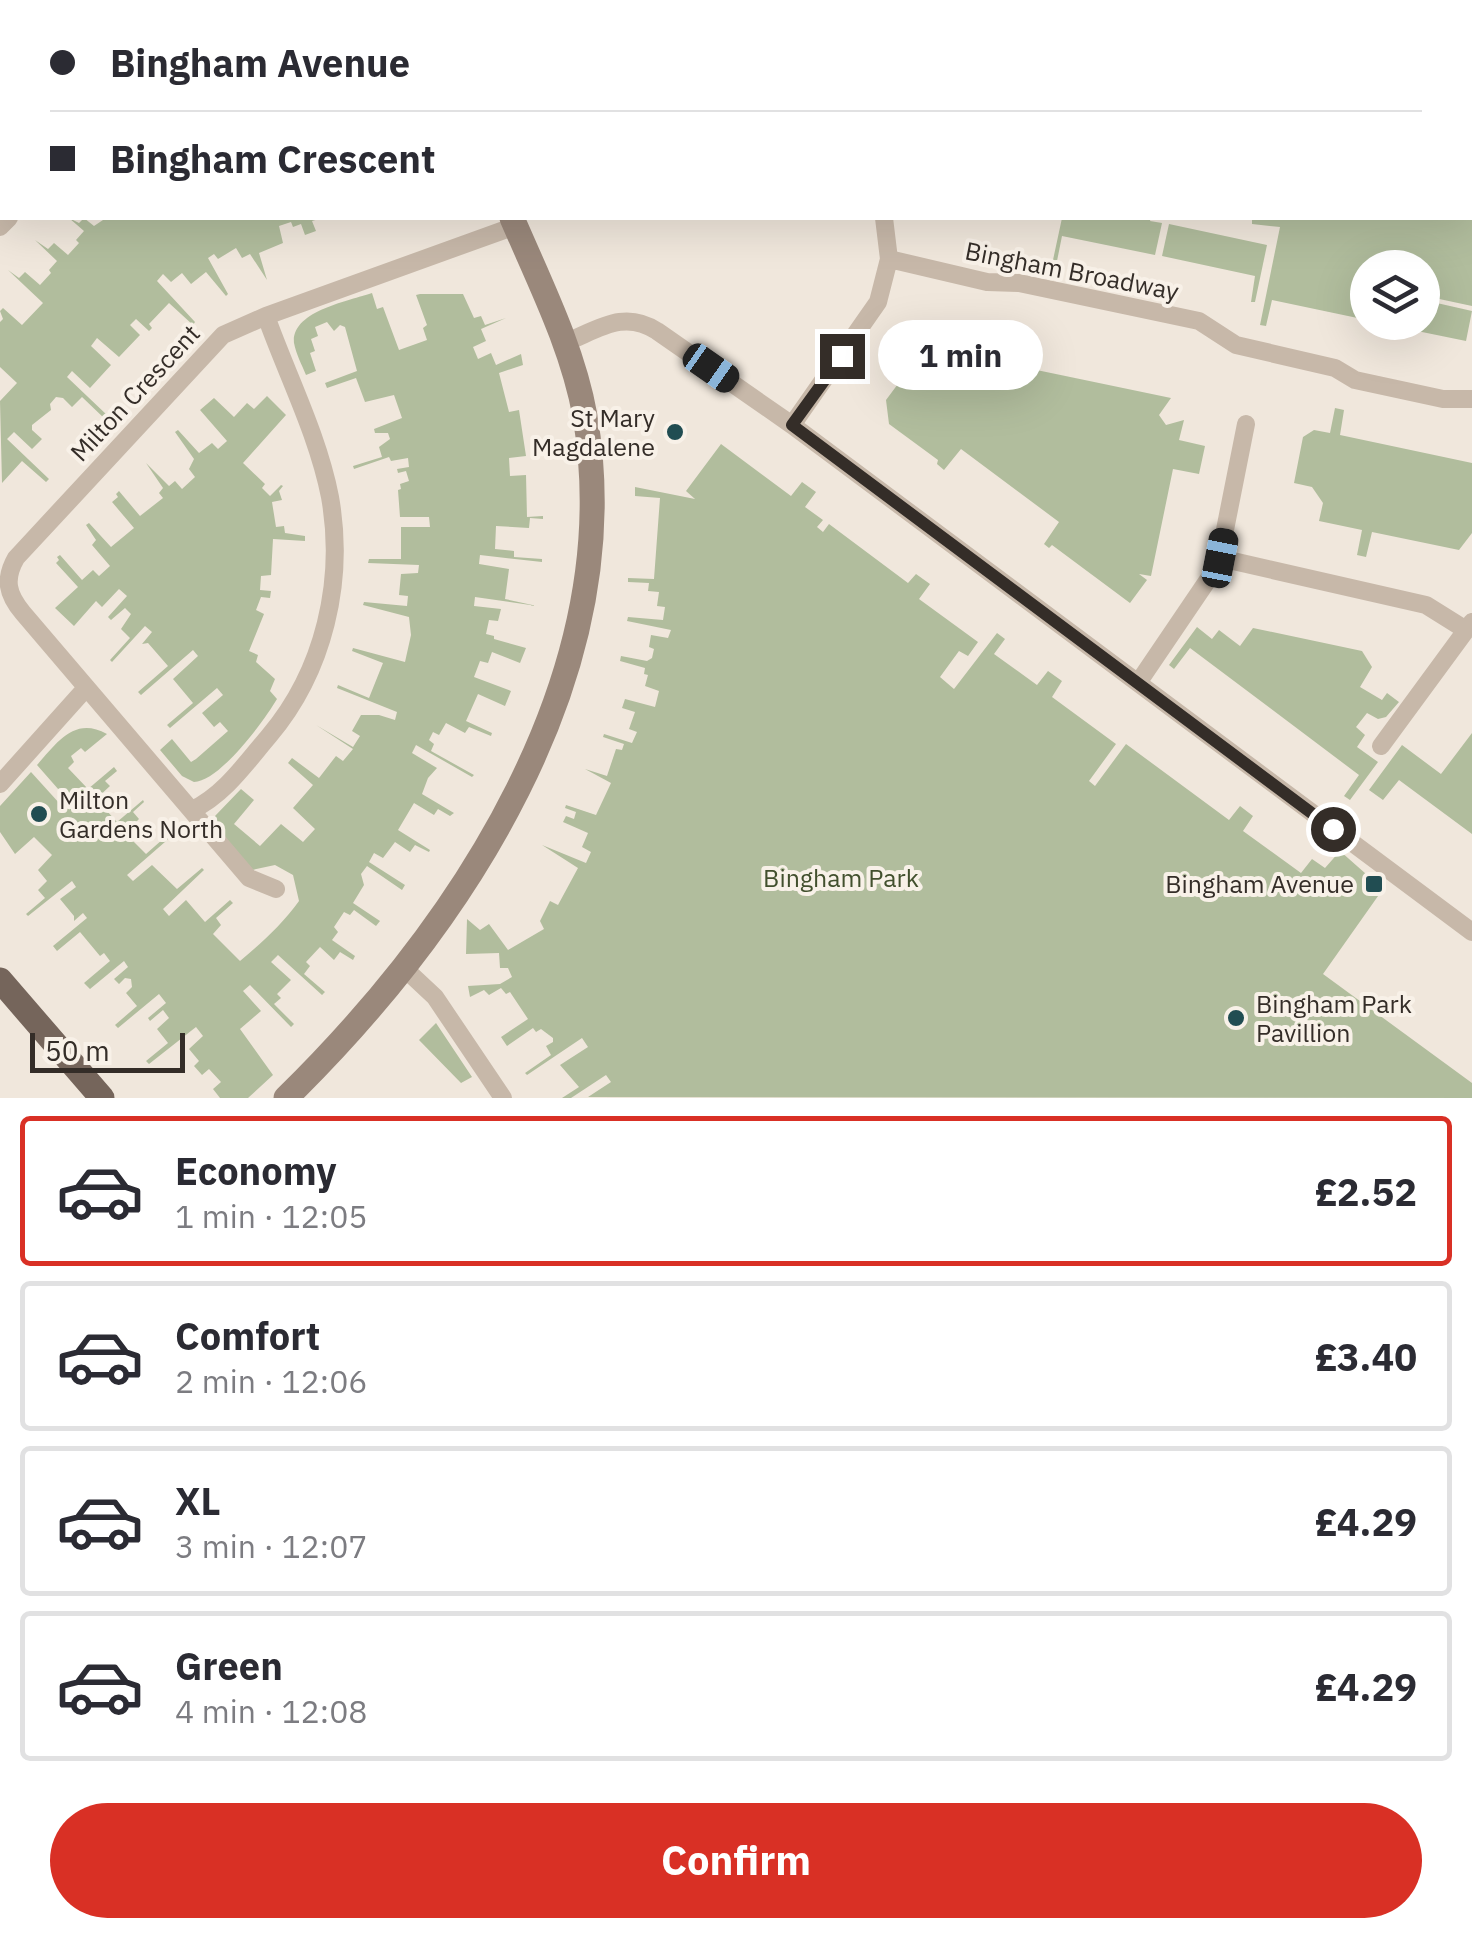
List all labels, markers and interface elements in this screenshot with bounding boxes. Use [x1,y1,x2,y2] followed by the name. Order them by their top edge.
[110,38,410,87] text: Bingham Avenue
[110,134,435,183] text: Bingham Crescent
[962,234,1182,308] street label: Bingham Broadway
[1350,250,1440,340] map controls
[1350,250,1440,340] button: layers
[63,317,207,468] street label: Milton Crescent
[877,321,1042,391] callout: 1 min
[820,334,865,379] route end
[919,334,1002,376] text: 1 min
[678,339,744,397] car
[532,401,656,463] place label: St Mary Magdalene
[664,421,686,443] marker: St Mary Magdalene
[1200,526,1240,590] car
[59,783,223,845] place label: Milton Gardens North
[28,803,50,825] marker: Milton Gardens North
[1311,807,1356,852] route start
[763,861,919,894] park label: Bingham Park
[1165,867,1354,900] place label: Bingham Avenue
[1363,873,1385,895] marker: Bingham Avenue
[1256,987,1412,1049] place label: Bingham Park Pavillion
[1225,1007,1247,1029] marker: Bingham Park Pavillion
[30,1028,185,1072] scale bar
[45,1032,110,1069] text: 50 m
[55,1146,145,1236] icon: car
[175,1146,337,1195] text: Economy
[1315,1167,1417,1216] text: £2.52
[175,1195,368,1237] text: 1 min · 12:05
[55,1311,145,1401] icon: car
[175,1311,320,1360] text: Comfort
[1315,1332,1417,1381] text: £3.40
[175,1360,368,1402] text: 2 min · 12:06
[55,1476,145,1566] icon: car
[175,1476,221,1525] text: XL
[1315,1497,1417,1546] text: £4.29
[175,1525,368,1567] text: 3 min · 12:07
[55,1641,145,1731] icon: car
[175,1641,283,1690] text: Green
[1315,1662,1417,1711] text: £4.29
[175,1690,368,1732] text: 4 min · 12:08
[50,1803,1422,1918] button: Confirm

